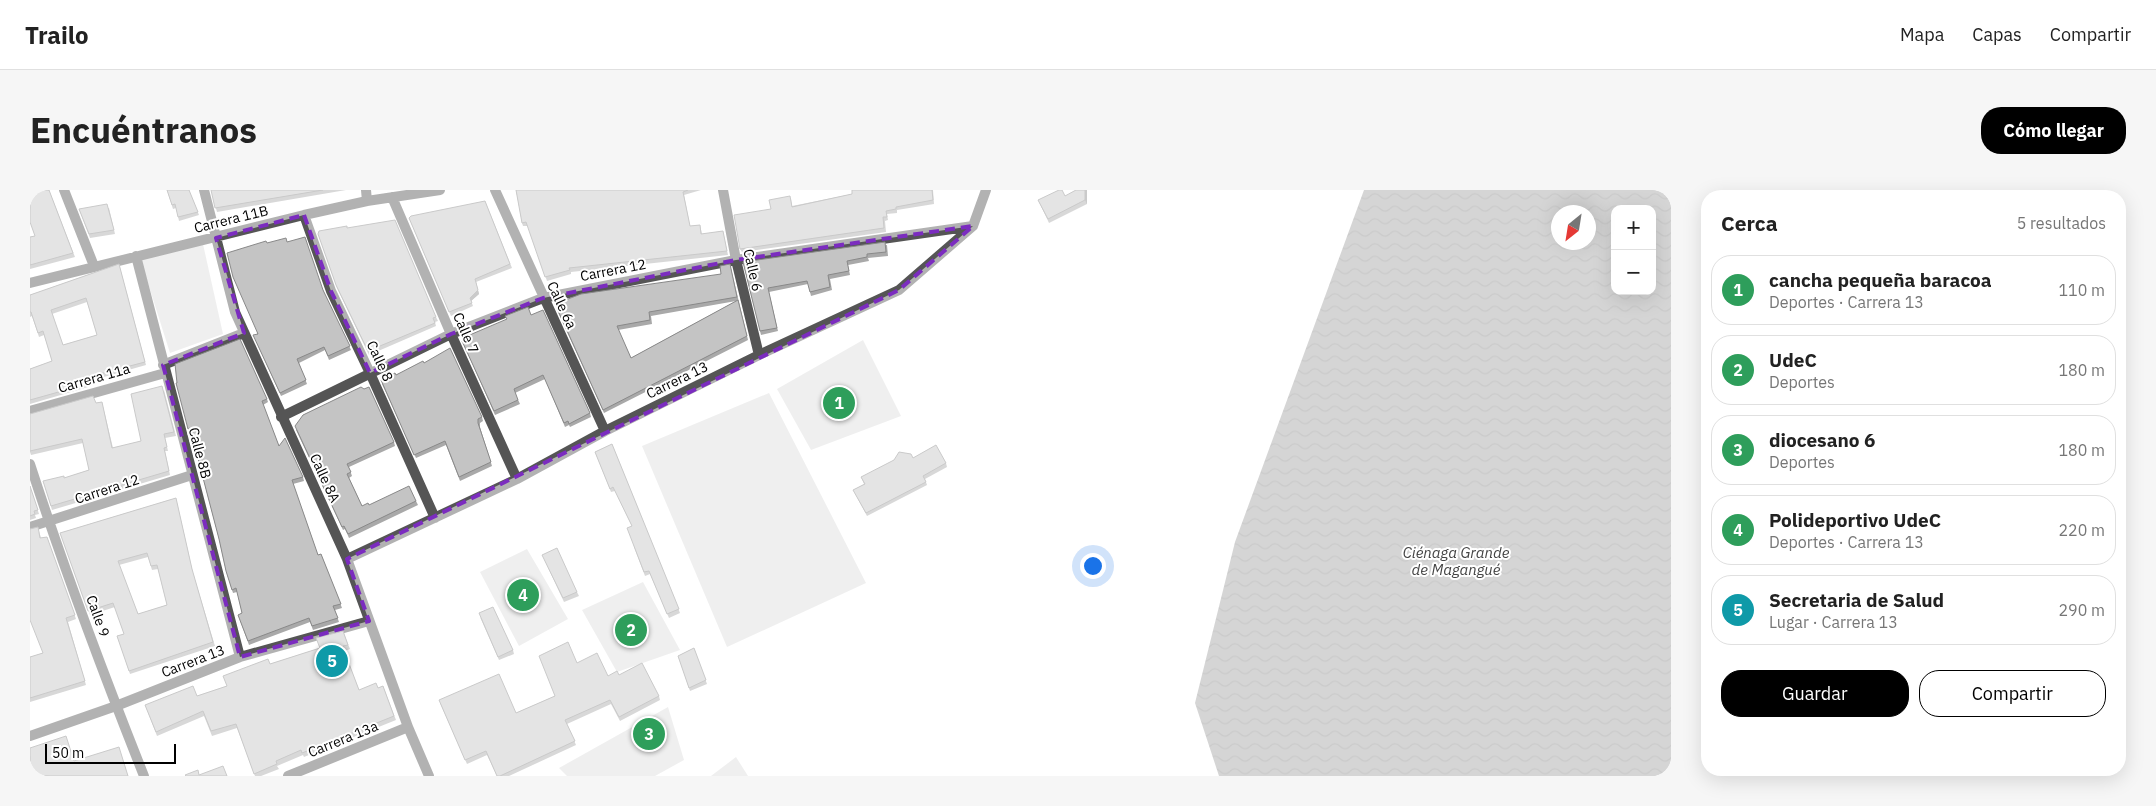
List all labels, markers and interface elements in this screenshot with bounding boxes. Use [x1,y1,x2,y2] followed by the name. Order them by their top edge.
[25,19,89,51] text: Trailo
[1900,23,1944,46] text: Mapa
[1972,23,2022,46] text: Capas
[2050,23,2131,46] text: Compartir
[30,107,257,153] text: Encuéntranos
[1981,107,2126,154] button: Cómo llegar
[192,201,270,237] street label: Carrera 11B
[1551,205,1596,250] north arrow
[1611,205,1656,295] map controls
[1611,205,1656,250] button: +
[1721,209,1778,237] text: Cerca
[2017,213,2106,233] text: 5 resultados
[739,247,767,293] street label: Calle 6
[1611,250,1656,295] button: −
[579,255,647,285] street label: Carrera 12
[1769,268,1992,292] text: cancha pequeña baracoa
[543,278,581,332] street label: Calle 6a
[1733,280,1743,300] text: 1
[2058,280,2105,300] text: 110 m
[1769,292,1924,312] text: Deportes · Carrera 13
[449,310,483,356] street label: Calle 7
[363,338,397,384] street label: Calle 8
[1769,348,1817,372] text: UdeC
[643,357,711,403] street label: Carrera 13
[56,359,133,397] street label: Carrera 11a
[1733,360,1743,380] text: 2
[2058,360,2105,380] text: 180 m
[1769,372,1835,392] text: Deportes
[823,384,855,422] pin: 1
[185,425,215,481] street label: Calle 8B
[1769,428,1875,452] text: diocesano 6
[1733,440,1743,460] text: 3
[2058,440,2105,460] text: 180 m
[306,451,344,505] street label: Calle 8A
[1769,452,1835,472] text: Deportes
[72,470,142,508] street label: Carrera 12
[1769,508,1941,532] text: Polideportivo UdeC
[1733,520,1743,540] text: 4
[2058,520,2105,540] text: 220 m
[1769,532,1924,552] text: Deportes · Carrera 13
[1403,543,1510,579] water label: Ciénaga Grande de Magangué
[1080,553,1106,579] your location
[507,576,539,614] pin: 4
[1769,588,1944,612] text: Secretaria de Salud
[82,593,114,639] street label: Calle 9
[1733,600,1743,620] text: 5
[2058,600,2105,620] text: 290 m
[615,611,647,649] pin: 2
[1769,612,1898,632] text: Lugar · Carrera 13
[159,641,227,681] street label: Carrera 13
[316,642,348,680] pin: 5
[1721,670,1909,717] button: Guardar
[1919,670,2106,717] button: Compartir
[633,715,665,753] pin: 3
[305,717,381,761] street label: Carrera 13a
[45,741,176,764] scale bar
[52,744,84,762] text: 50 m

